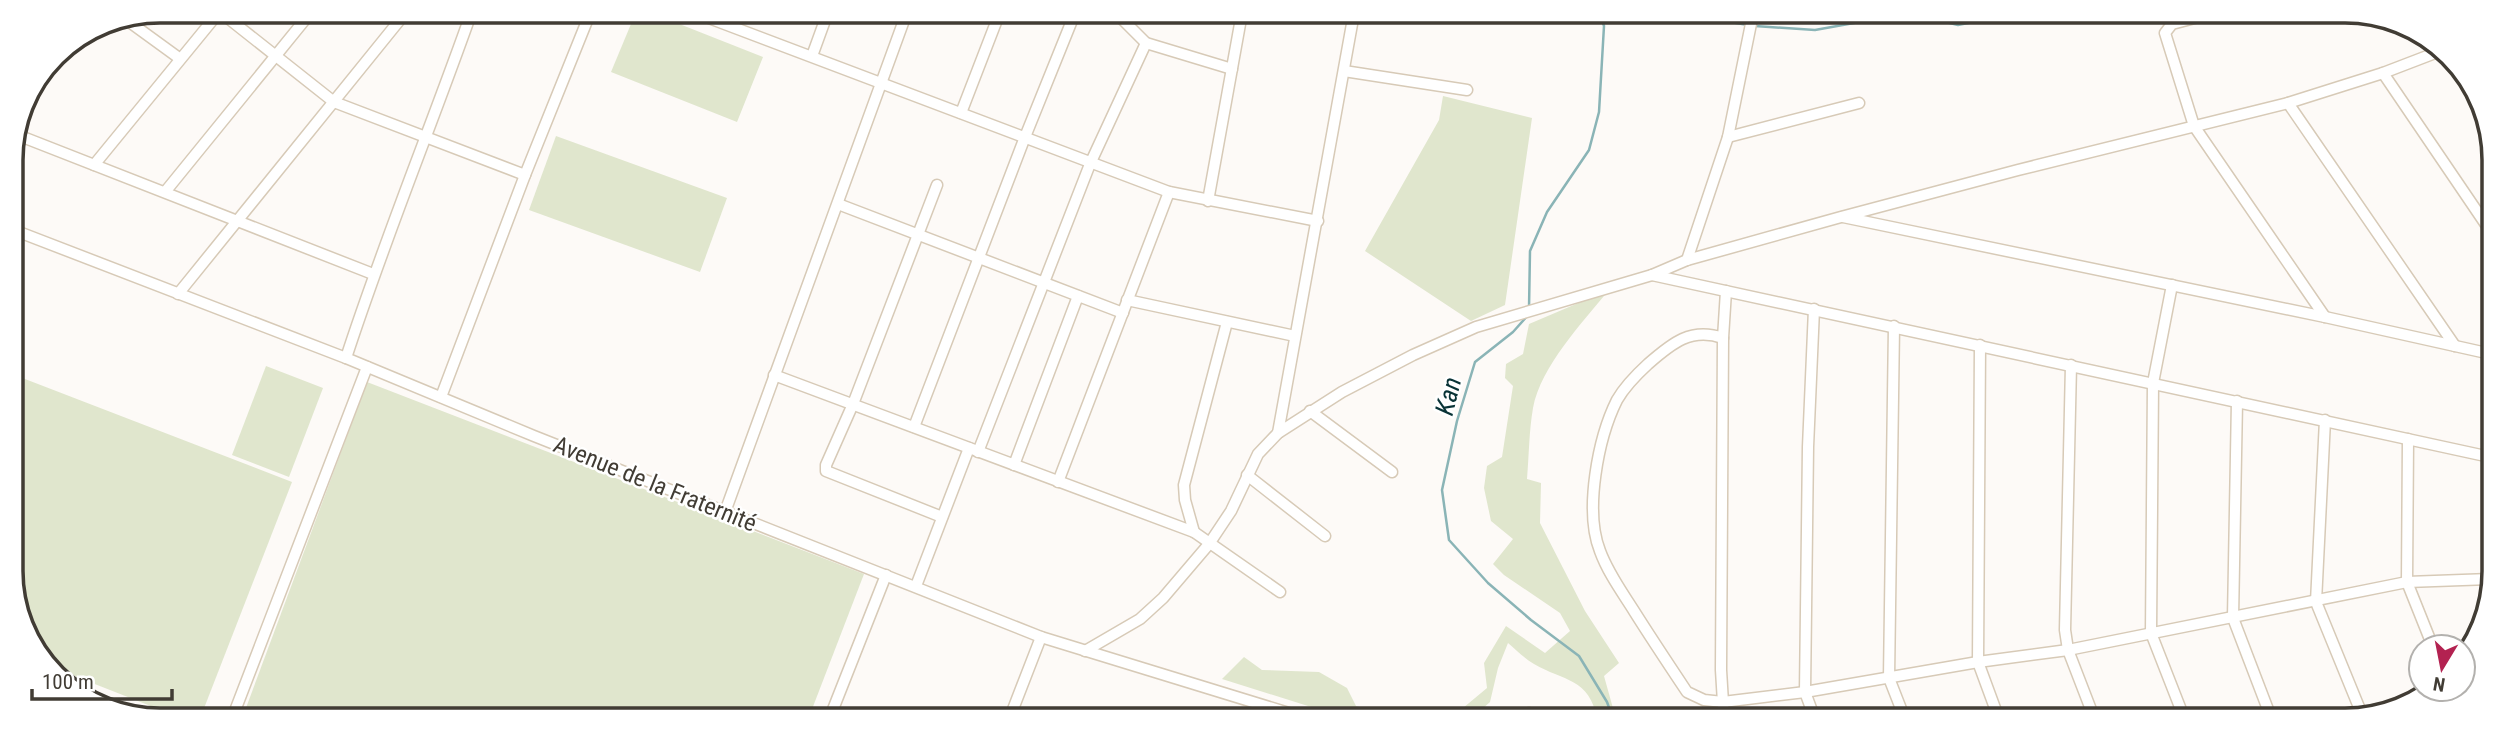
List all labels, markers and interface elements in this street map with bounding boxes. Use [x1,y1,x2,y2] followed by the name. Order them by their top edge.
[1429,374,1467,418] water label: Kan
[549,430,761,538] street label: Avenue de la Fraternité
[2407,633,2477,703] north arrow
[32,658,172,702] scale bar
[42,670,94,694] text: 100 m
[2431,672,2447,697] text: N

